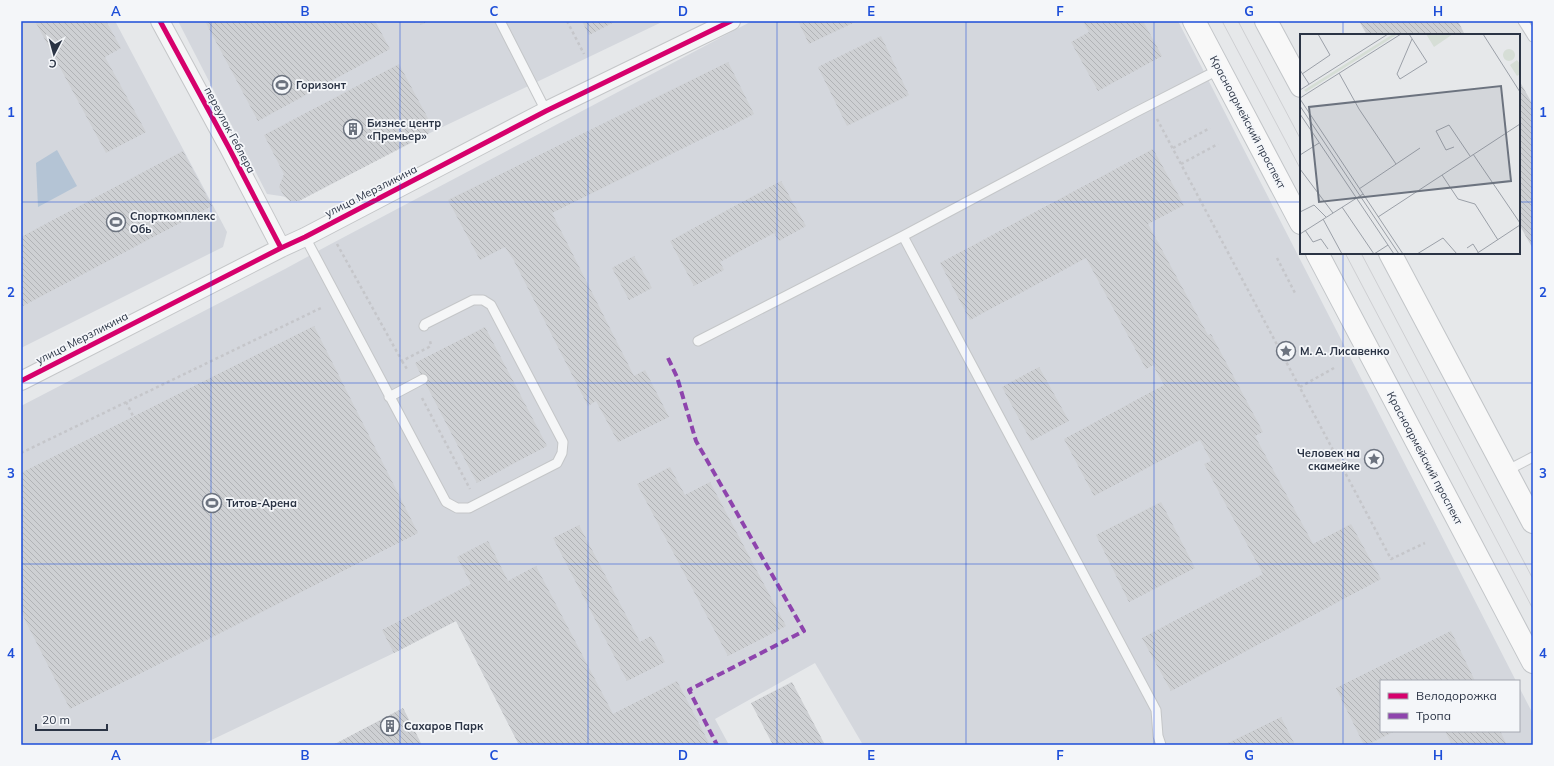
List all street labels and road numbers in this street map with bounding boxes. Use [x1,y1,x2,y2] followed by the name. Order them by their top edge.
[1207,53,1289,191] street label: Красноармейский проспект
[201,84,259,176] street label: переулок Геблера
[323,162,419,220] street label: улица Мерзликина
[34,309,130,367] street label: улица Мерзликина
[1384,389,1466,527] street label: Красноармейский проспект

